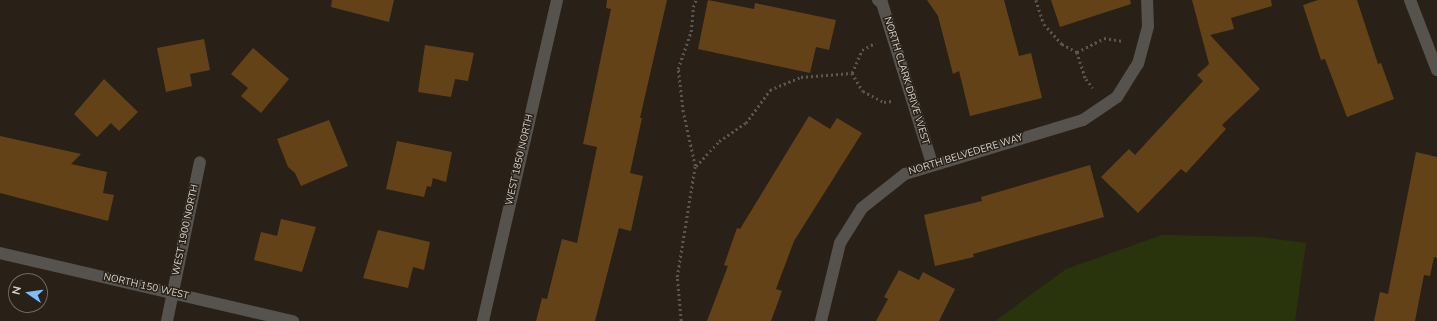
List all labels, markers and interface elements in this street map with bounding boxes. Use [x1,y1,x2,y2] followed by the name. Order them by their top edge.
[881,16,931,146] street label: NORTH CLARK DRIVE WEST
[504,113,536,207] street label: WEST 1850 NORTH
[907,132,1025,178] street label: NORTH BELVEDERE WAY
[170,183,202,277] street label: WEST 1900 NORTH
[102,271,190,303] street label: NORTH 150 WEST
[8,273,48,313] north arrow
[9,285,25,296] text: N

